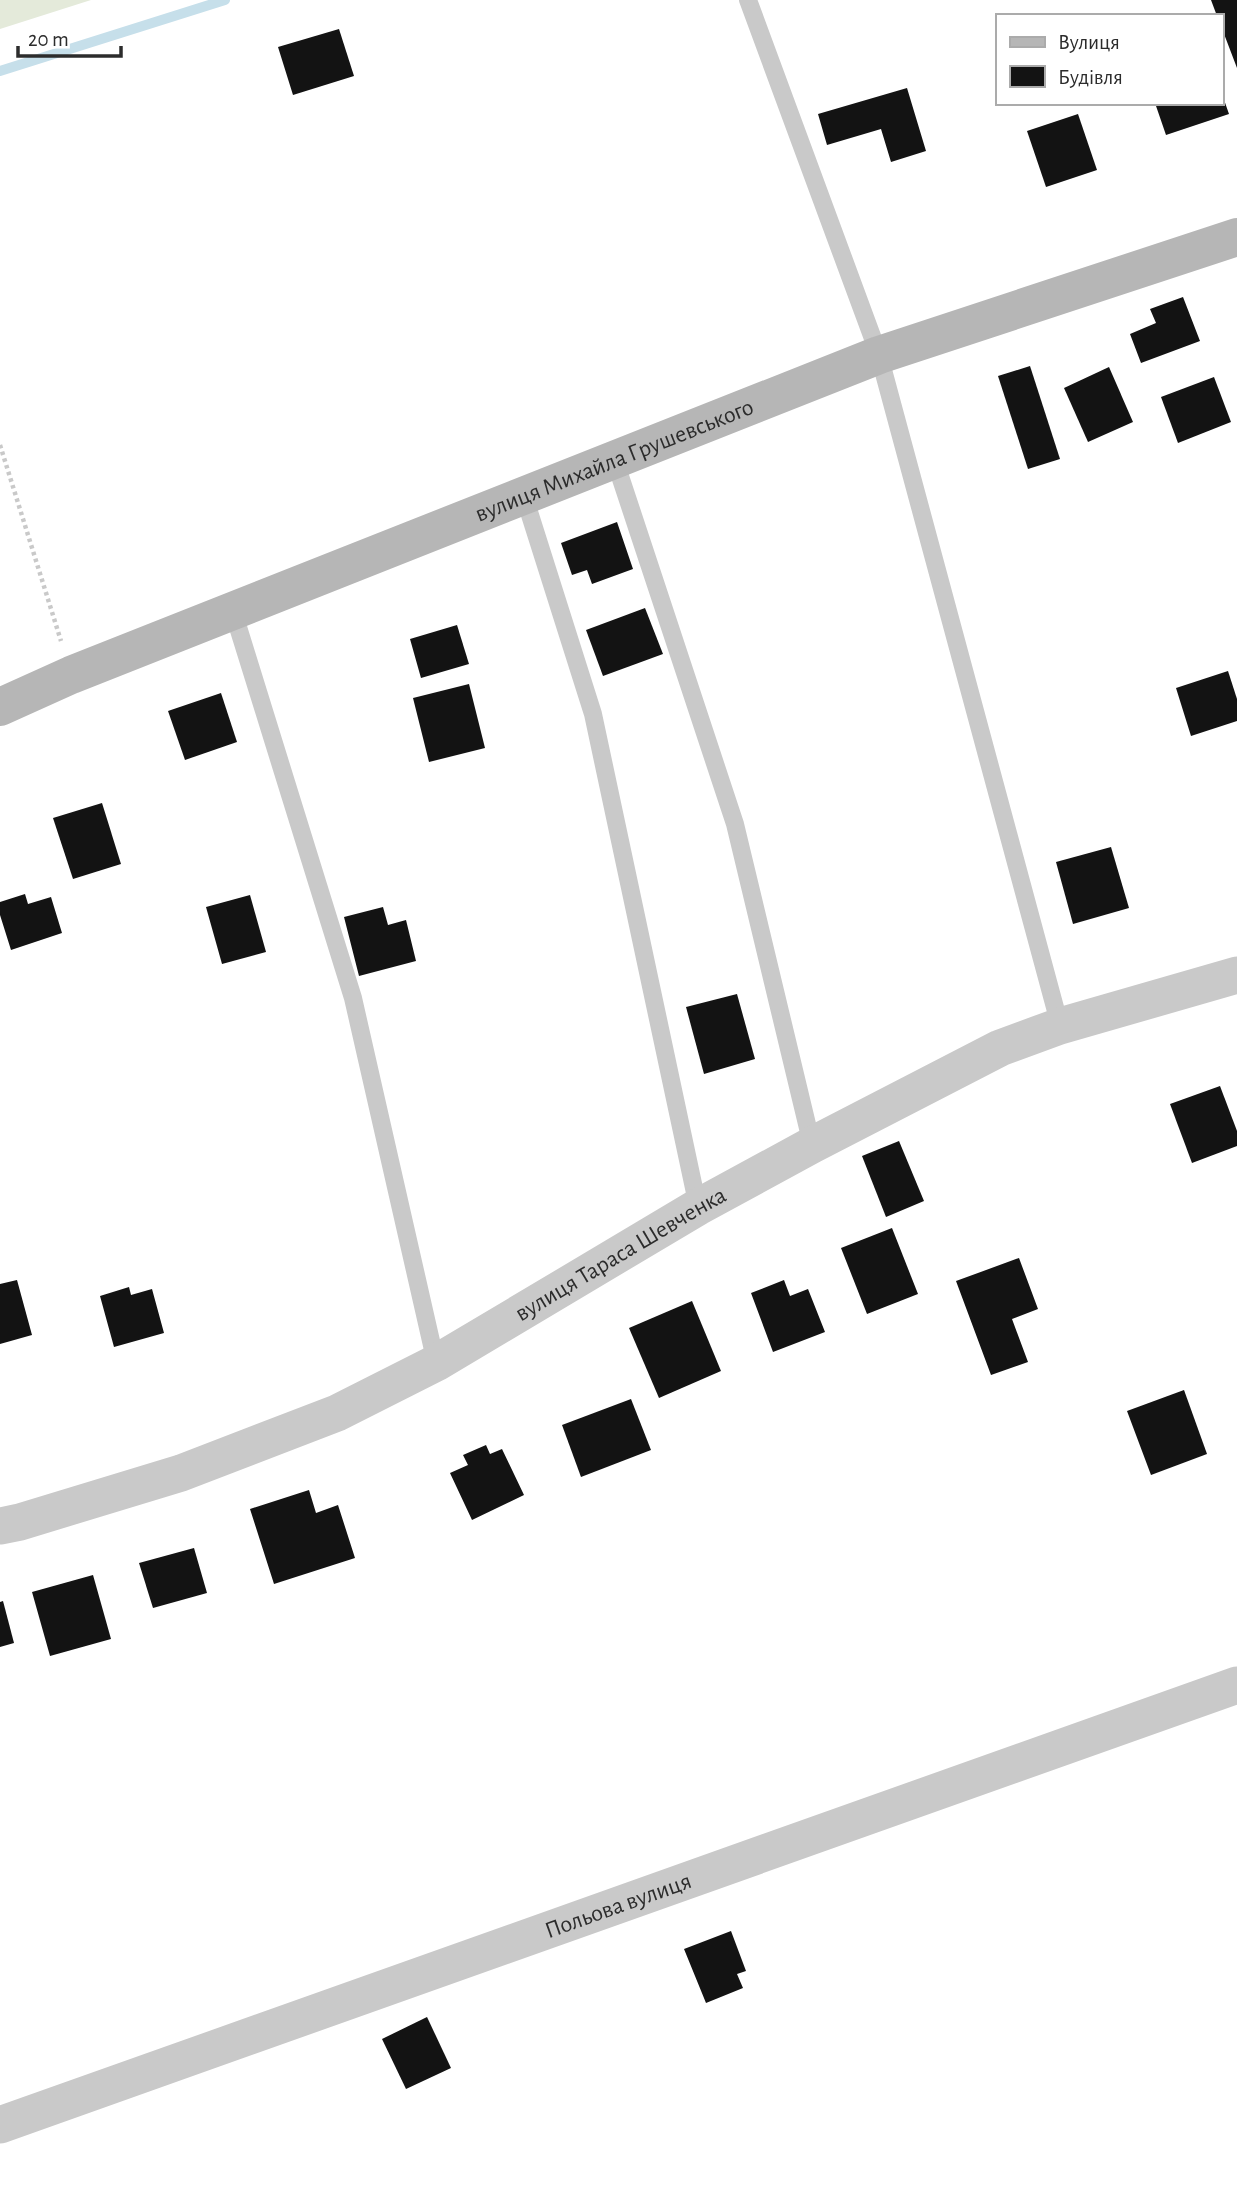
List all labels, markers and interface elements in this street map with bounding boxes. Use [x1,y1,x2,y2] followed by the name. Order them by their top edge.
[18,14,121,58] scale bar
[996,14,1223,105] legend
[28,29,69,50] text: 20 m
[1058,32,1120,53] text: Вулиця
[1058,67,1123,88] text: Будівля
[472,395,757,527] street label: вулиця Михайла Грушевського
[511,1183,730,1326] street label: вулиця Тараса Шевченка
[542,1869,695,1943] street label: Польова вулиця

